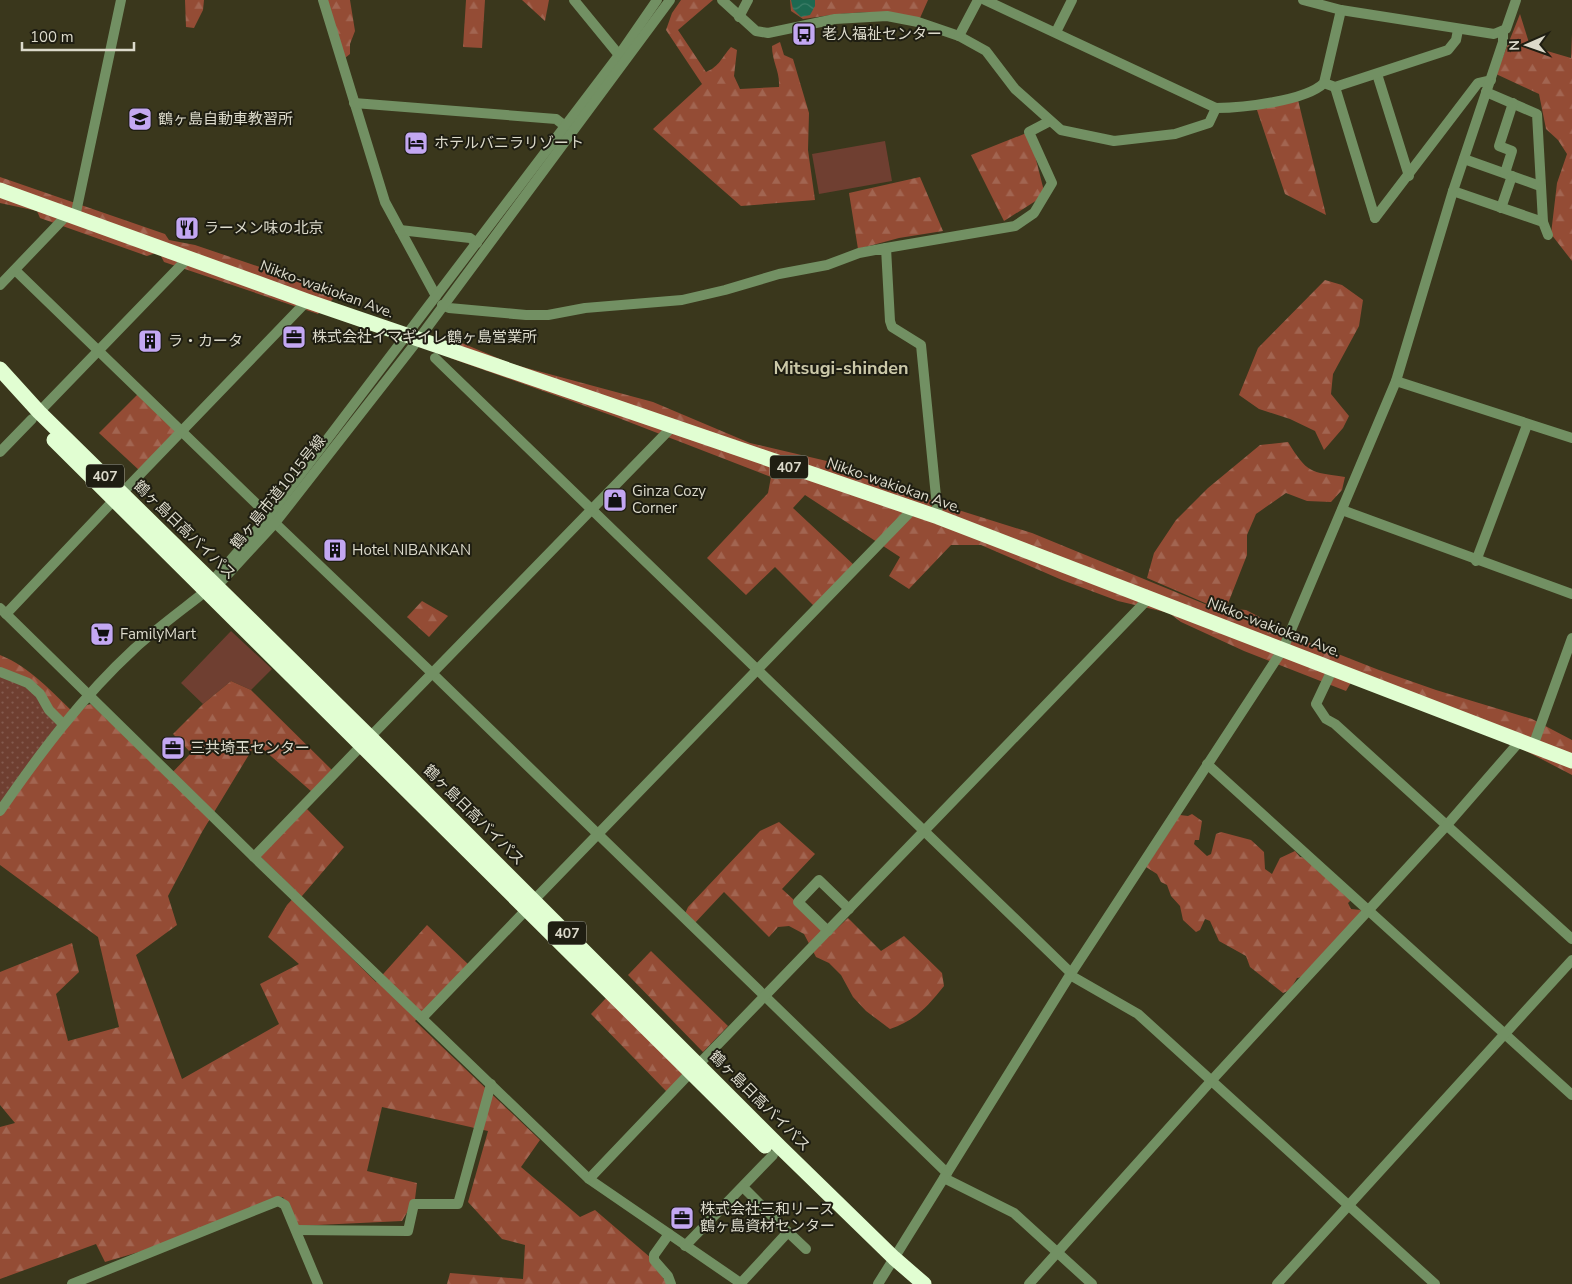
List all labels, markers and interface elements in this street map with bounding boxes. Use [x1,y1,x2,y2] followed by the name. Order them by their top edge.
[22,20,135,52] scale bar
[1502,20,1552,70] north arrow
[791,21,817,47] bus stop icon: 老人福祉センター
[822,24,942,44] place label: 老人福祉センター
[30,27,74,47] text: 100 m
[1505,40,1524,51] text: N
[127,106,153,132] school or university icon: 鶴ヶ島自動車教習所
[158,109,293,129] place label: 鶴ヶ島自動車教習所
[403,130,429,156] hotel icon: ホテルバニラリゾート
[434,133,584,153] place label: ホテルバニラリゾート
[174,215,200,241] restaurant icon: ラーメン味の北京
[204,218,323,238] place label: ラーメン味の北京
[257,255,397,323] street label: Nikko-wakiokan Ave.
[281,324,307,350] office icon: 株式会社イマギイレ鶴ヶ島営業所
[312,327,537,347] place label: 株式会社イマギイレ鶴ヶ島営業所
[137,328,163,354] building icon: ラ・カータ
[168,331,243,351] place label: ラ・カータ
[773,356,909,380] district label: Mitsugi-shinden
[226,431,330,553] street label: 鶴ヶ島市道1015号線
[824,453,964,517] street label: Nikko-wakiokan Ave.
[770,456,808,478] road number: 407
[86,464,124,488] road number: 407
[130,476,240,584] street label: 鶴ヶ島日高バイパス
[632,481,706,518] place label: Ginza Cozy Corner
[602,487,628,513] shop icon: Ginza Cozy Corner
[322,537,348,563] building icon: Hotel NIBANKAN
[352,540,471,560] place label: Hotel NIBANKAN
[1205,592,1343,662] street label: Nikko-wakiokan Ave.
[89,621,115,647] supermarket icon: FamilyMart
[120,624,197,644] place label: FamilyMart
[160,735,186,761] office icon: 三共埼玉センター
[190,738,310,758] place label: 三共埼玉センター
[419,760,529,870] street label: 鶴ヶ島日高バイパス
[548,921,586,944] road number: 407
[705,1046,815,1156] street label: 鶴ヶ島日高バイパス
[700,1199,835,1236] place label: 株式会社三和リース 鶴ヶ島資材センター
[669,1205,695,1231] office icon: 株式会社三和リース 鶴ヶ島資材センター

